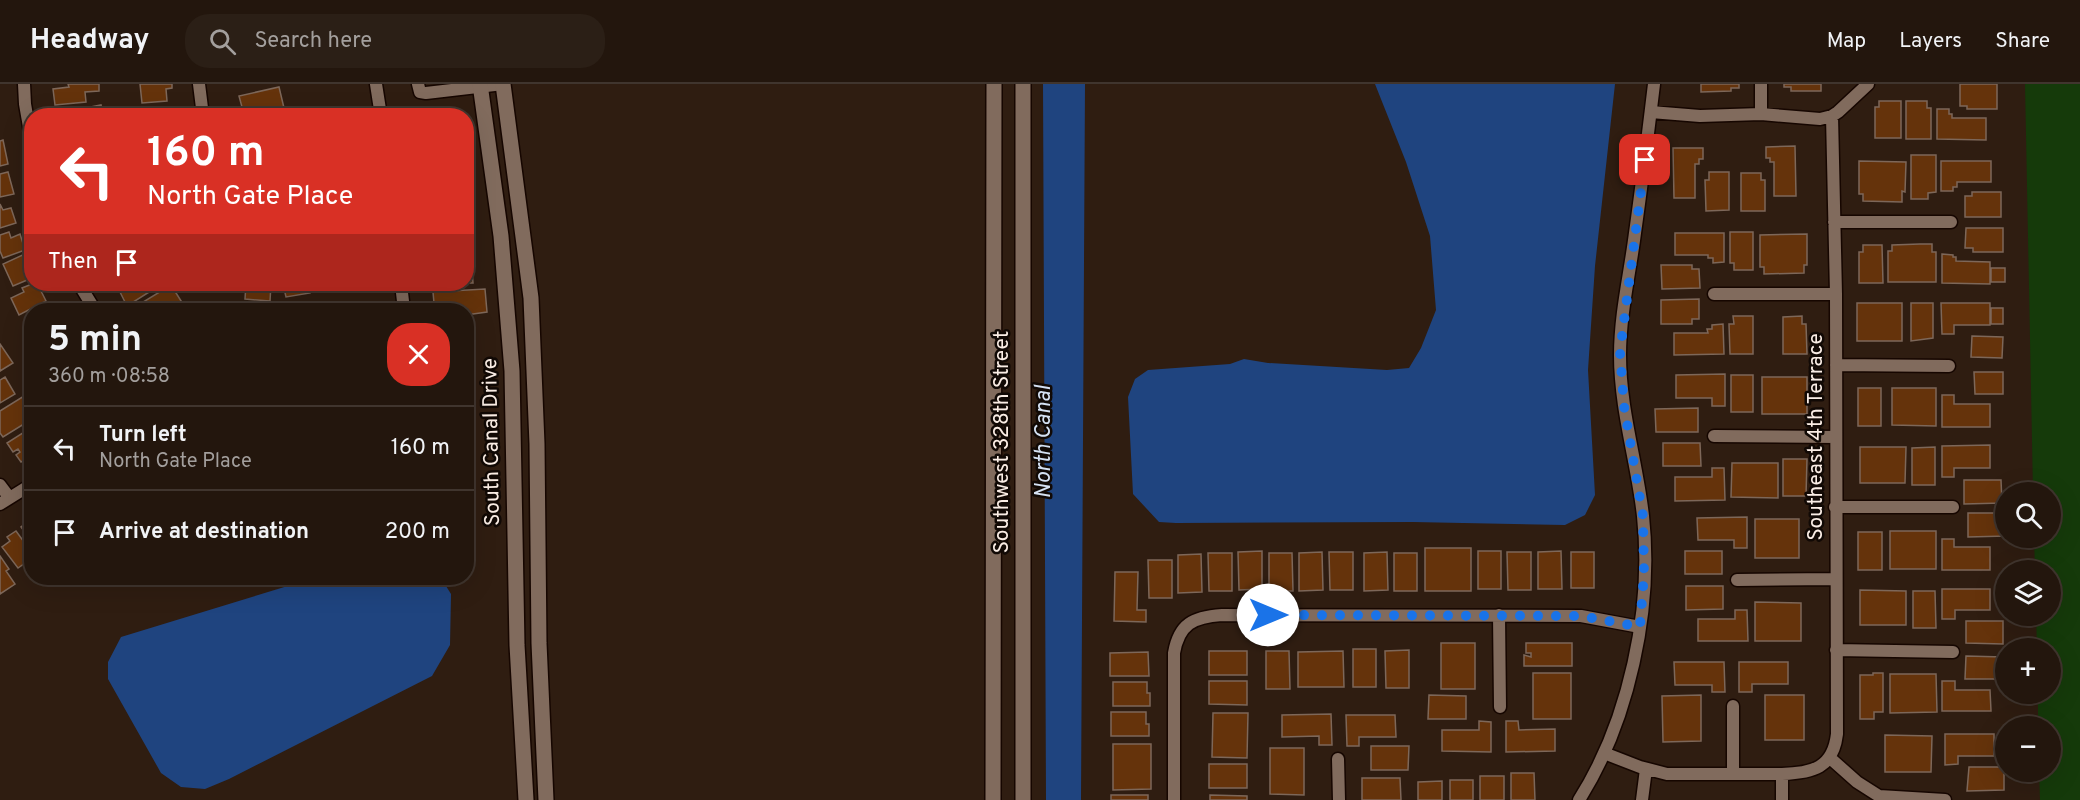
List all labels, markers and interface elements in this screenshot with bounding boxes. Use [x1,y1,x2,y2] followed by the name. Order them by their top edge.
[185,14,605,68] search box
[30,23,149,59] text: Headway
[206,25,239,58] icon: search
[254,28,372,55] text: Search here
[1827,28,1866,55] text: Map
[1899,28,1962,55] text: Layers
[1995,28,2050,55] text: Share
[147,128,265,181] text: 160 m
[48,132,126,210] icon: left
[1619,134,1670,185] pin
[1628,143,1661,176] icon: arrive
[147,180,353,214] text: North Gate Place
[110,246,143,279] icon: arrive
[48,249,98,276] text: Then
[48,318,142,364] text: 5 min
[387,323,450,386] button: close
[989,331,1016,553] street label: Southwest 328th Street
[1803,333,1830,541] street label: Southeast 4th Terrace
[477,358,507,526] street label: South Canal Drive
[48,364,170,390] text: 360 m · 08:58
[1031,384,1058,499] water label: North Canal
[99,422,187,449] text: Turn left
[48,432,81,465] icon: left
[391,435,450,462] text: 160 m
[99,449,252,475] text: North Gate Place
[1995,482,2061,782] map controls
[1995,482,2061,548] button: search
[48,516,81,549] icon: arrive
[99,519,309,546] text: Arrive at destination
[385,519,450,546] text: 200 m
[1995,560,2061,626] button: layers
[1236,583,1300,647] position arrow
[1995,638,2061,704] button: +
[1995,716,2061,782] button: −

